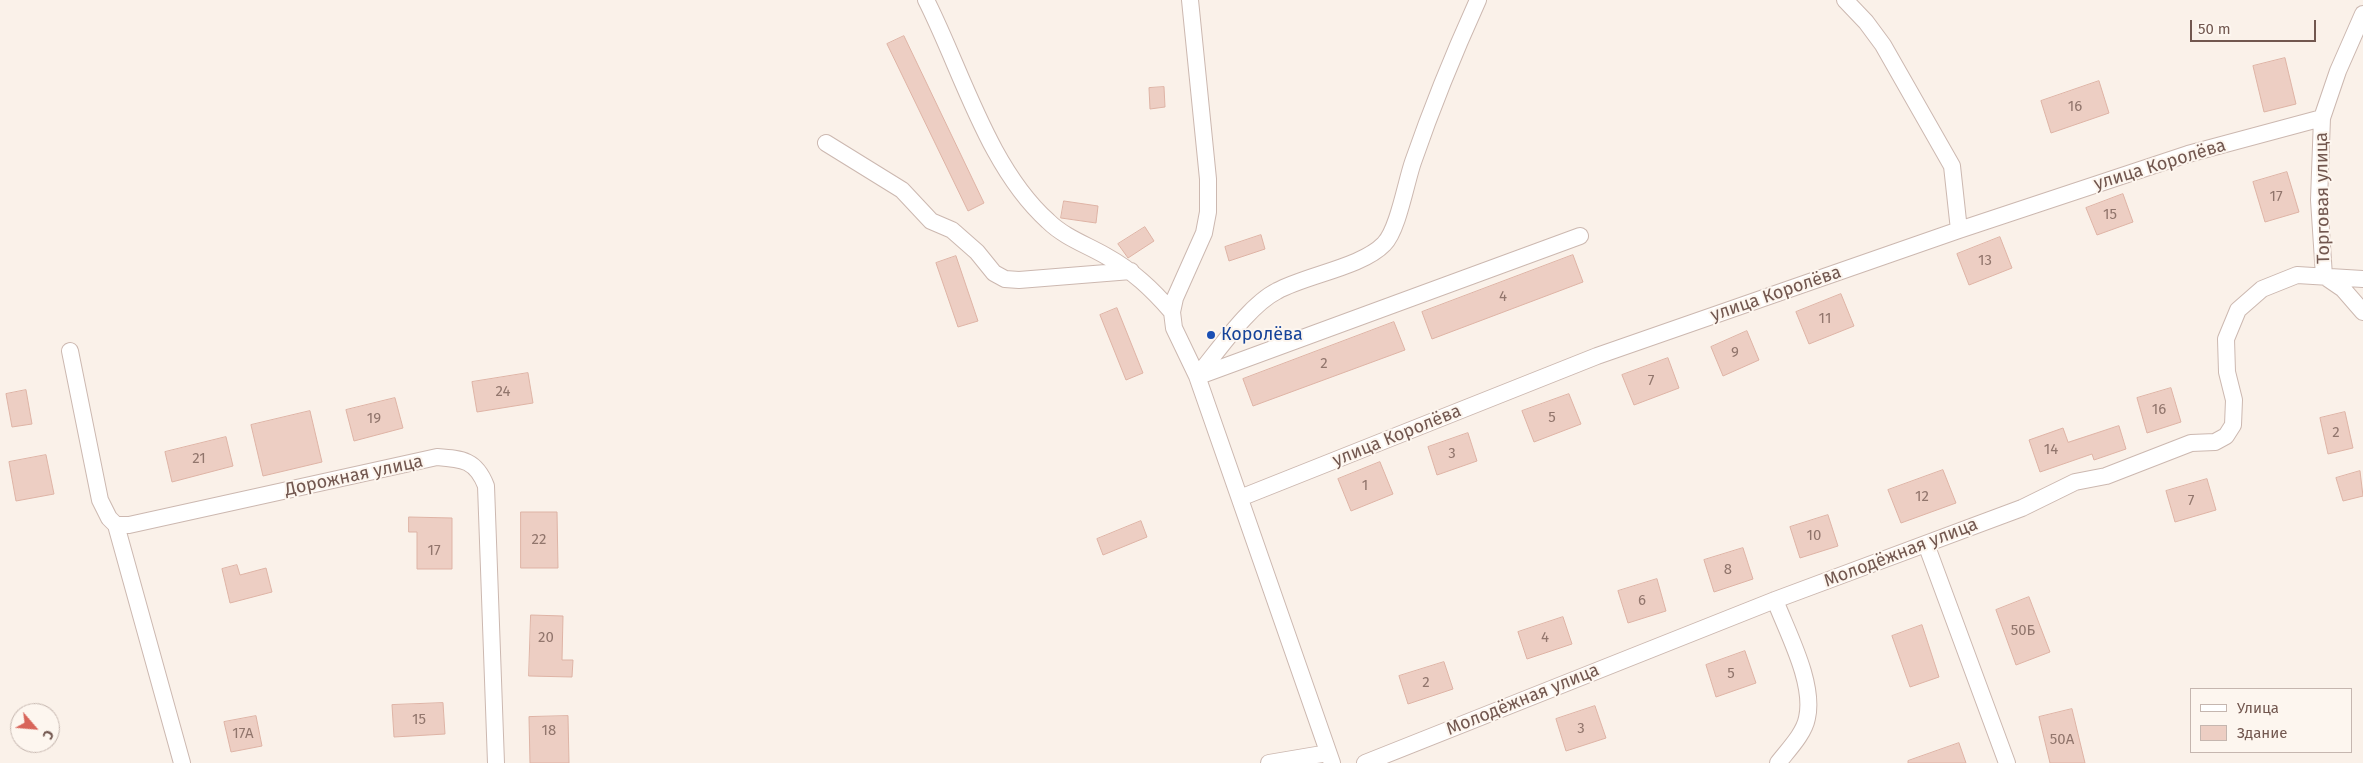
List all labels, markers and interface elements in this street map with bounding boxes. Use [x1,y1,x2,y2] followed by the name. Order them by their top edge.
[2193,10,2319,42] scale bar
[2198,20,2231,38] text: 50 m
[2068,98,2082,116] house number: 16
[2311,132,2335,264] street label: Торговая улица
[2091,135,2229,195] street label: улица Королёва
[2269,188,2283,206] house number: 17
[2103,206,2117,224] house number: 15
[1978,252,1992,270] house number: 13
[1708,262,1844,326] street label: улица Королёва
[1499,288,1507,306] house number: 4
[1819,310,1831,328] house number: 11
[1221,324,1303,346] place label: Королёва
[1205,329,1217,341] marker: Королёва
[1731,344,1739,362] house number: 9
[1320,355,1328,373] house number: 2
[1648,372,1654,390] house number: 7
[496,383,510,401] house number: 24
[1330,400,1464,472] street label: улица Королёва
[2152,401,2166,419] house number: 16
[1548,409,1556,427] house number: 5
[367,410,381,428] house number: 19
[2332,424,2340,442] house number: 2
[2044,441,2058,459] house number: 14
[1448,445,1456,463] house number: 3
[192,450,206,468] house number: 21
[283,451,425,501] street label: Дорожная улица
[1362,477,1368,495] house number: 1
[1915,488,1929,506] house number: 12
[2188,492,2194,510] house number: 7
[1821,514,1981,592] street label: Молодёжная улица
[1807,527,1821,545] house number: 10
[532,531,546,549] house number: 22
[427,542,441,560] house number: 17
[1724,561,1732,579] house number: 8
[1638,592,1646,610] house number: 6
[2011,622,2035,640] house number: 50Б
[538,629,554,647] house number: 20
[1541,629,1549,647] house number: 4
[1443,659,1603,741] street label: Молодёжная улица
[1727,665,1735,683] house number: 5
[1422,674,1430,692] house number: 2
[2190,688,2353,753] legend
[2237,699,2279,717] text: Улица
[10,703,60,753] north arrow
[412,711,426,729] house number: 15
[1577,720,1585,738] house number: 3
[542,722,556,740] house number: 18
[2237,724,2287,742] text: Здание
[232,725,254,743] house number: 17А
[39,727,57,742] text: С
[2050,731,2074,749] house number: 50А

